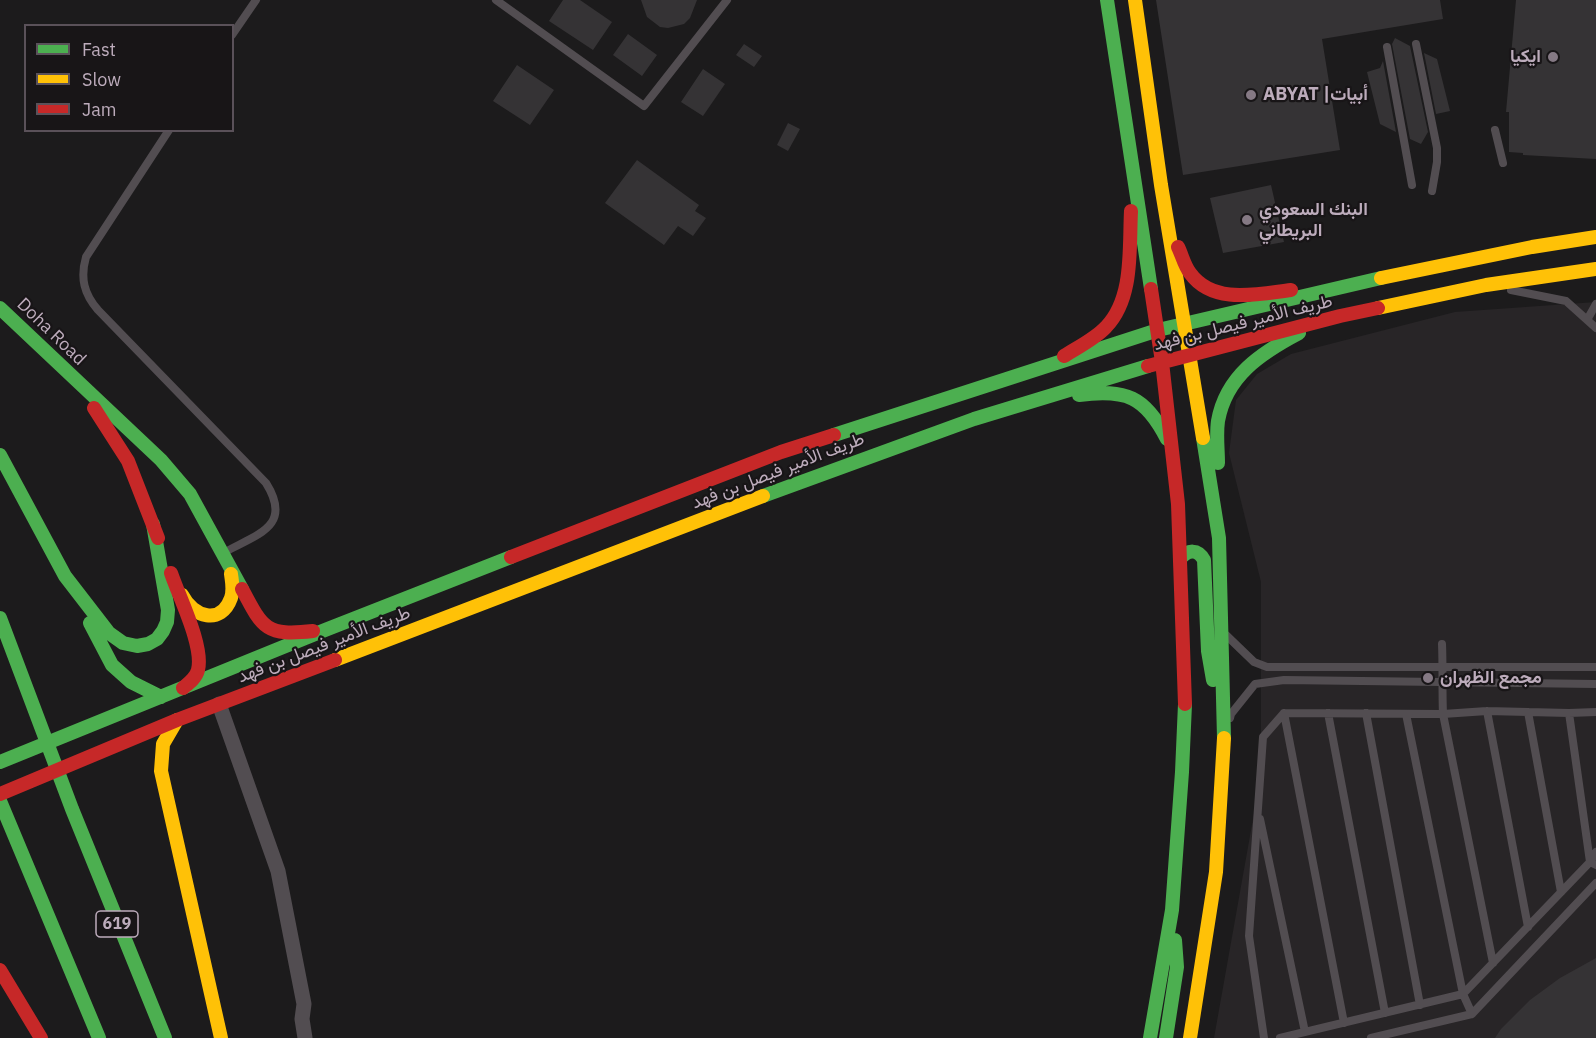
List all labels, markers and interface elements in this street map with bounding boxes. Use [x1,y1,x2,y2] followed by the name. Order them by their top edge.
[24,24,234,132] legend
[82,38,116,61] text: Fast
[1510,46,1541,68] place label: ايكيا
[1546,50,1560,64] marker: ايكيا
[82,68,121,91] text: Slow
[1263,84,1368,106] place label: ABYAT |أبيات
[1244,88,1258,102] marker: ABYAT |أبيات
[82,98,117,121] text: Jam
[1259,199,1368,242] place label: البنك السعودي البريطاني
[1240,213,1254,227] marker: البنك السعودي البريطاني
[1151,290,1335,356] street label: طريف الأمير فيصل بن فهد
[12,294,90,370] street label: Doha Road
[688,428,868,514] street label: طريف الأمير فيصل بن فهد
[234,602,414,688] street label: طريف الأمير فيصل بن فهد
[1440,667,1542,689] place label: مجمع الظهران
[1421,671,1435,685] marker: مجمع الظهران
[96,911,138,937] road number: 619

